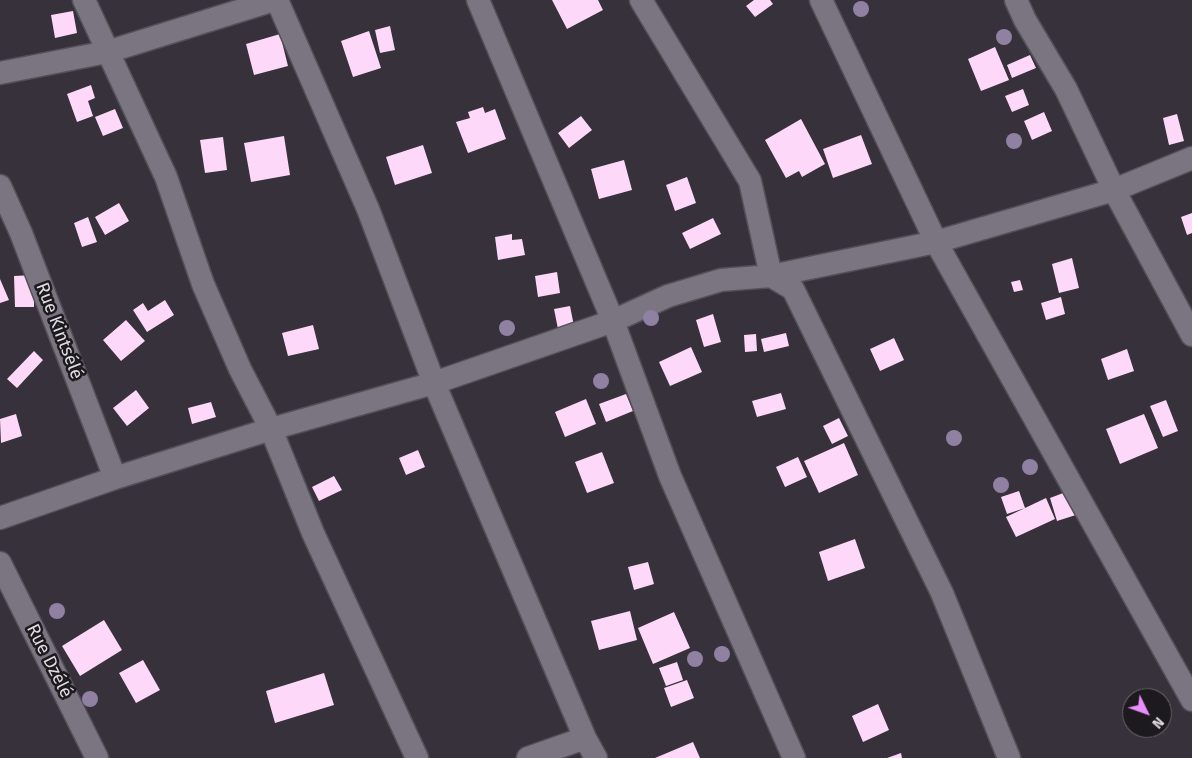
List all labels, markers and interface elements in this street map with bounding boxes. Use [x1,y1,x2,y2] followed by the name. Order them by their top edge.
[31,280,87,382] street label: Rue Kintsélé
[21,621,77,701] street label: Rue Dzélé
[1122,688,1172,738] north arrow
[1148,714,1167,732] text: N

